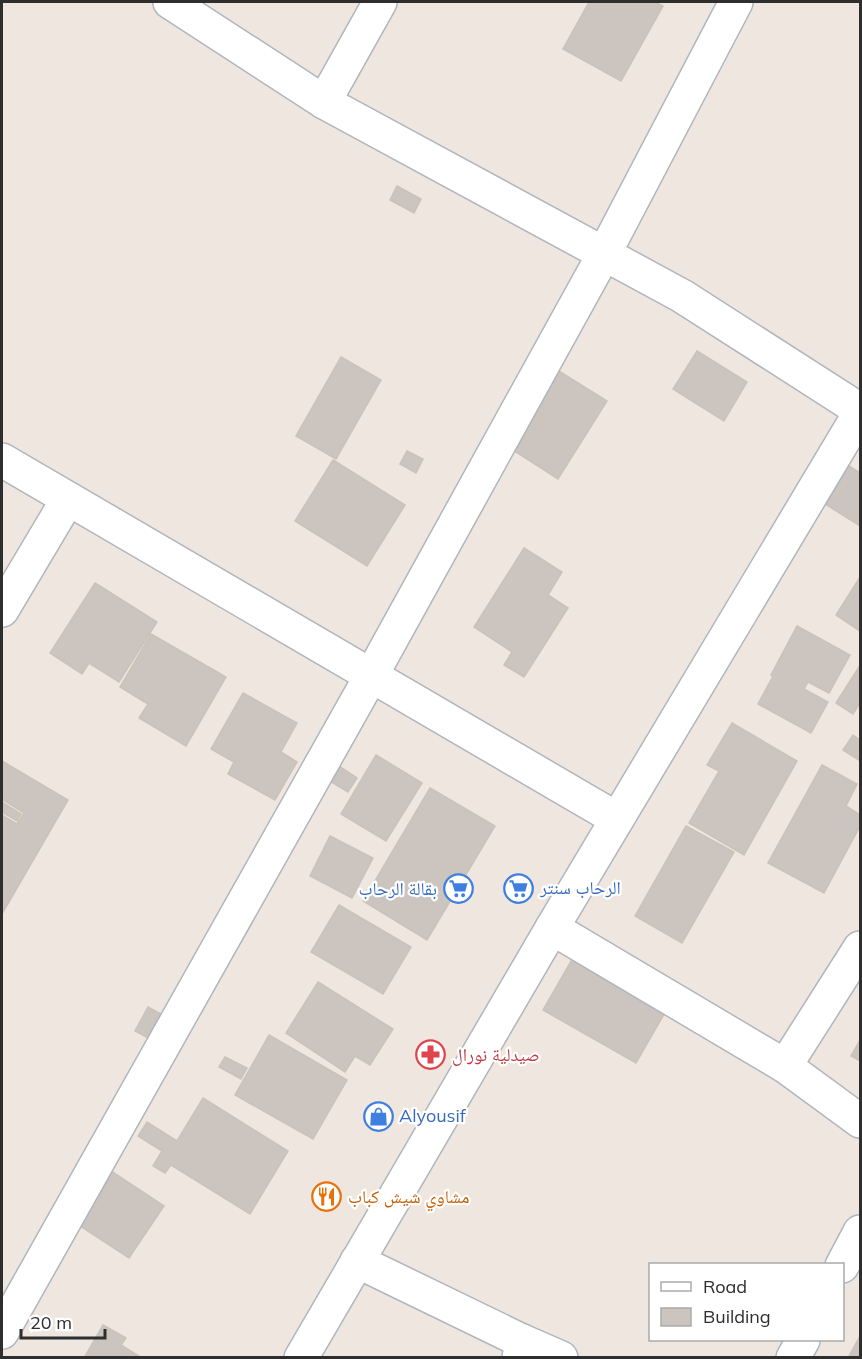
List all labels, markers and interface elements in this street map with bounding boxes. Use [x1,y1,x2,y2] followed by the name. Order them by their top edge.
[503,872,535,904] supermarket icon: الرحاب سنتر
[442,873,474,905] supermarket icon: بقالة الرحاب
[539,876,621,899] place label: الرحاب سنتر
[359,877,437,900] place label: بقالة الرحاب
[415,1039,447,1071] pharmacy icon: صيدلية نورال
[452,1043,540,1066] place label: صيدلية نورال
[362,1100,394,1132] shop icon: Alyousif
[399,1104,467,1127] place label: Alyousif
[311,1181,343,1213] restaurant icon: مشاوي شيش كباب
[348,1185,469,1212] place label: مشاوي شيش كباب
[649,1263,844,1341] legend
[703,1275,747,1298] text: Road
[21,1302,105,1340] scale bar
[703,1305,771,1328] text: Building
[30,1311,72,1334] text: 20 m

